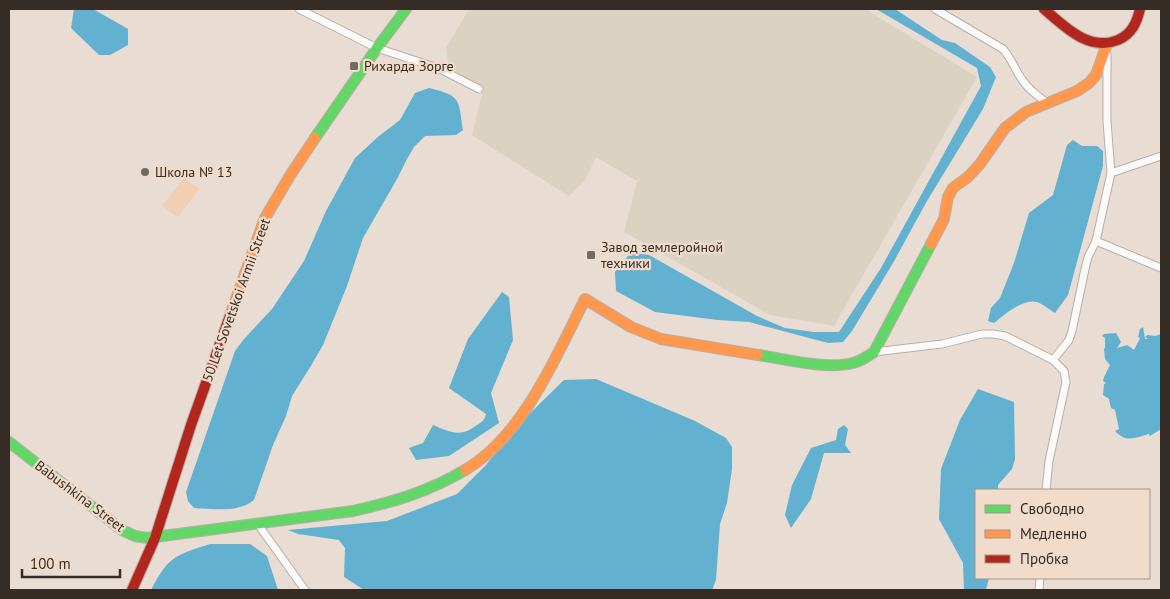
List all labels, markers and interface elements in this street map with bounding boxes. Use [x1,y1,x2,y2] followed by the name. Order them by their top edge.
[364,57,454,75] place label: Рихарда Зорге
[348,60,360,72] marker: Рихарда Зорге
[155,163,232,181] place label: Школа № 13
[139,166,151,178] marker: Школа № 13
[198,216,274,384] street label: 50 Let Sovetskoi Armii Street
[601,238,723,272] place label: Завод землеройной техники
[585,249,597,261] marker: Завод землеройной техники
[31,456,129,536] street label: Babushkina Street
[975,489,1150,579] legend
[1020,499,1084,518] text: Свободно
[1020,524,1087,543] text: Медленно
[22,546,120,578] scale bar
[1020,549,1069,568] text: Пробка
[30,554,71,573] text: 100 m

